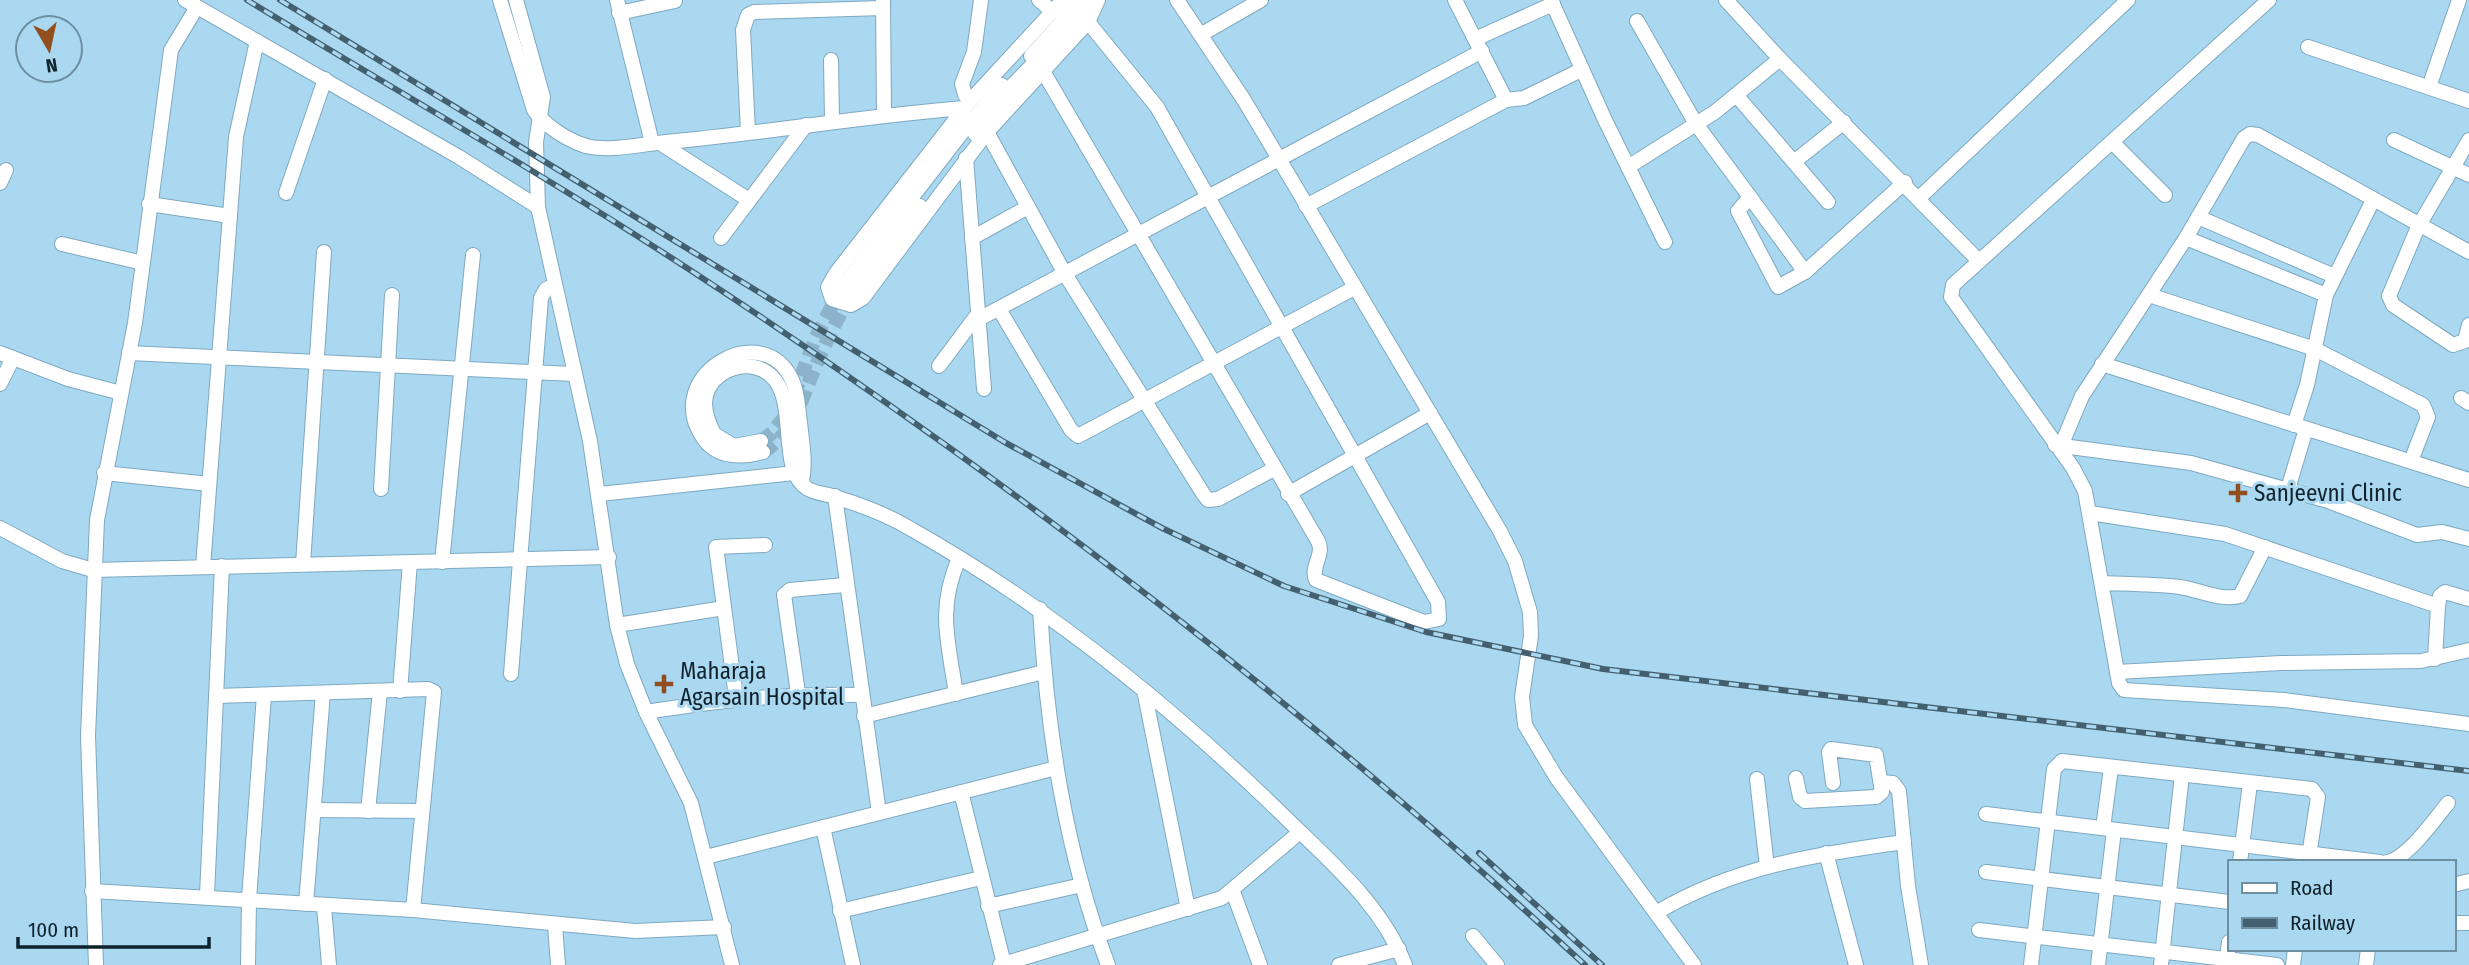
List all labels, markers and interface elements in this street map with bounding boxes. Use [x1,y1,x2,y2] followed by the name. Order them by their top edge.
[14,14,84,84] north arrow
[44,53,59,78] text: N
[2254,479,2402,507] place label: Sanjeevni Clinic
[2228,483,2248,503] marker: Sanjeevni Clinic
[680,657,844,711] place label: Maharaja Agarsain Hospital
[654,674,674,694] marker: Maharaja Agarsain Hospital
[2228,860,2455,951] legend
[2290,875,2334,901] text: Road
[18,906,208,950] scale bar
[2290,910,2356,936] text: Railway
[28,917,79,943] text: 100 m

